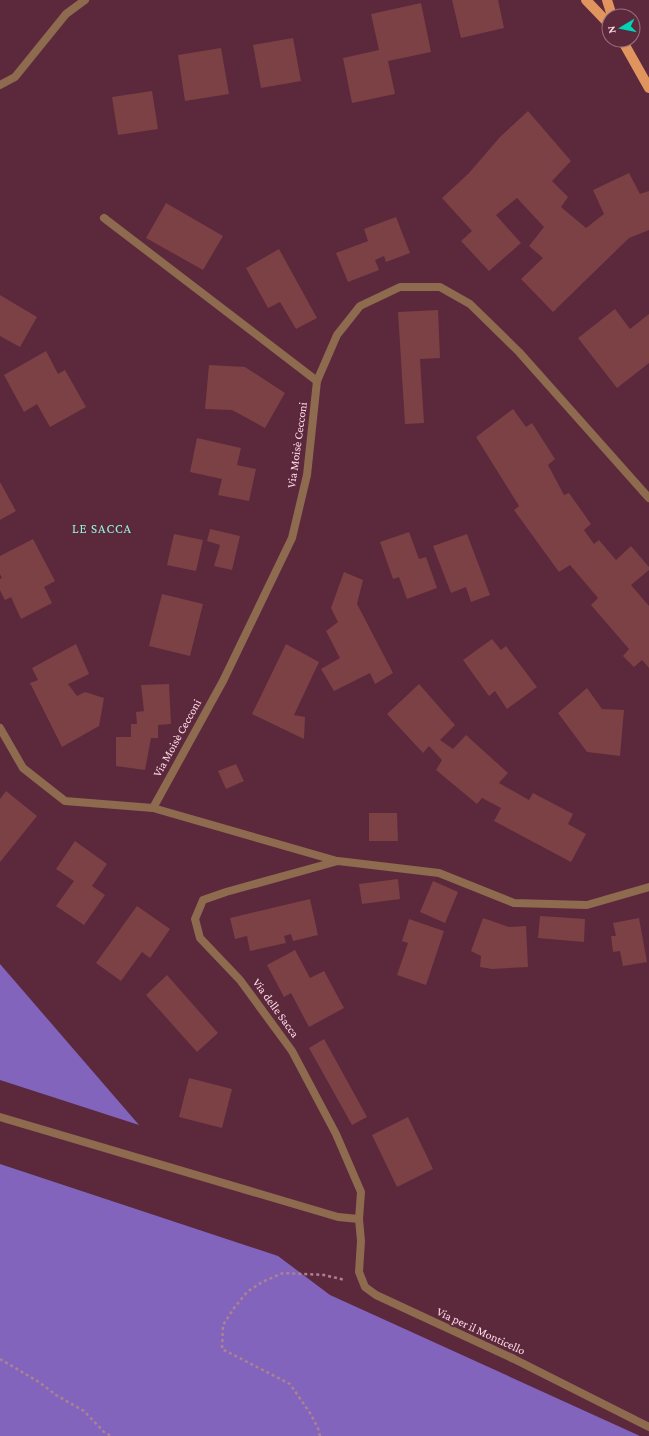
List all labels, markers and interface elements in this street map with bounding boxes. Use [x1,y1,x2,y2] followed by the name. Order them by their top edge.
[601,8,641,48] north arrow
[605,25,618,34] text: N
[284,401,310,489] street label: Via Moisè Cecconi
[72,521,132,536] district label: LE SACCA
[150,697,204,779] street label: Via Moisè Cecconi
[250,976,302,1041] street label: Via delle Sacca
[434,1304,528,1358] street label: Via per il Monticello

